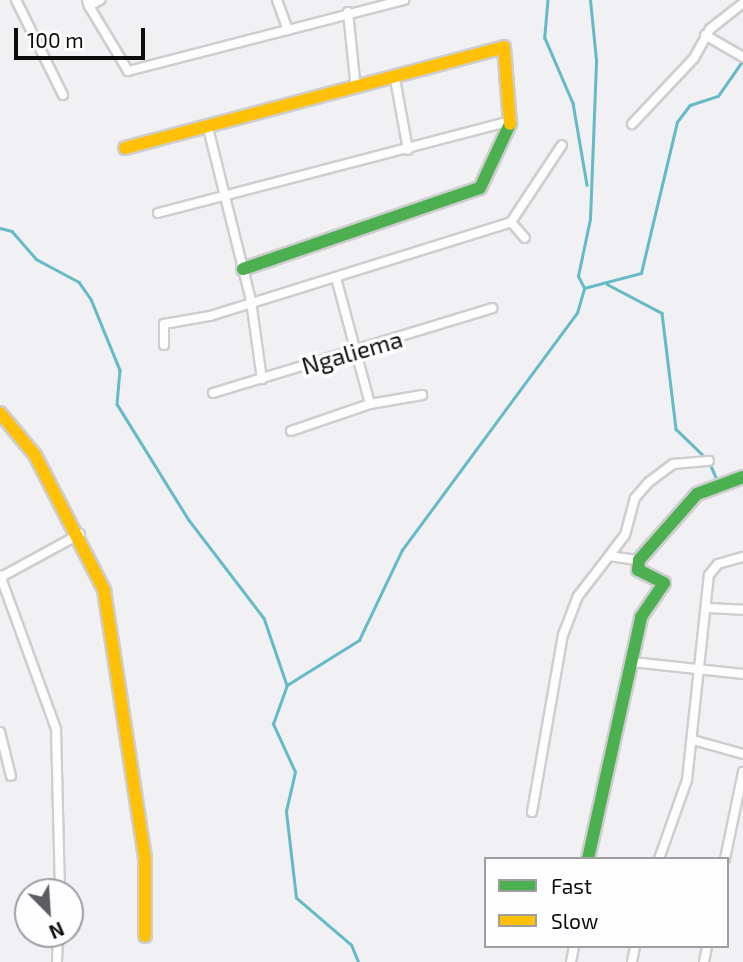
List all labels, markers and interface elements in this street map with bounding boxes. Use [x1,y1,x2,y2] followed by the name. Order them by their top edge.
[18,14,149,58] scale bar
[27,27,84,52] text: 100 m
[298,324,406,380] street label: Ngaliema
[484,857,729,948] legend
[551,873,592,898] text: Fast
[14,878,84,948] north arrow
[551,908,598,933] text: Slow
[46,918,68,944] text: N

